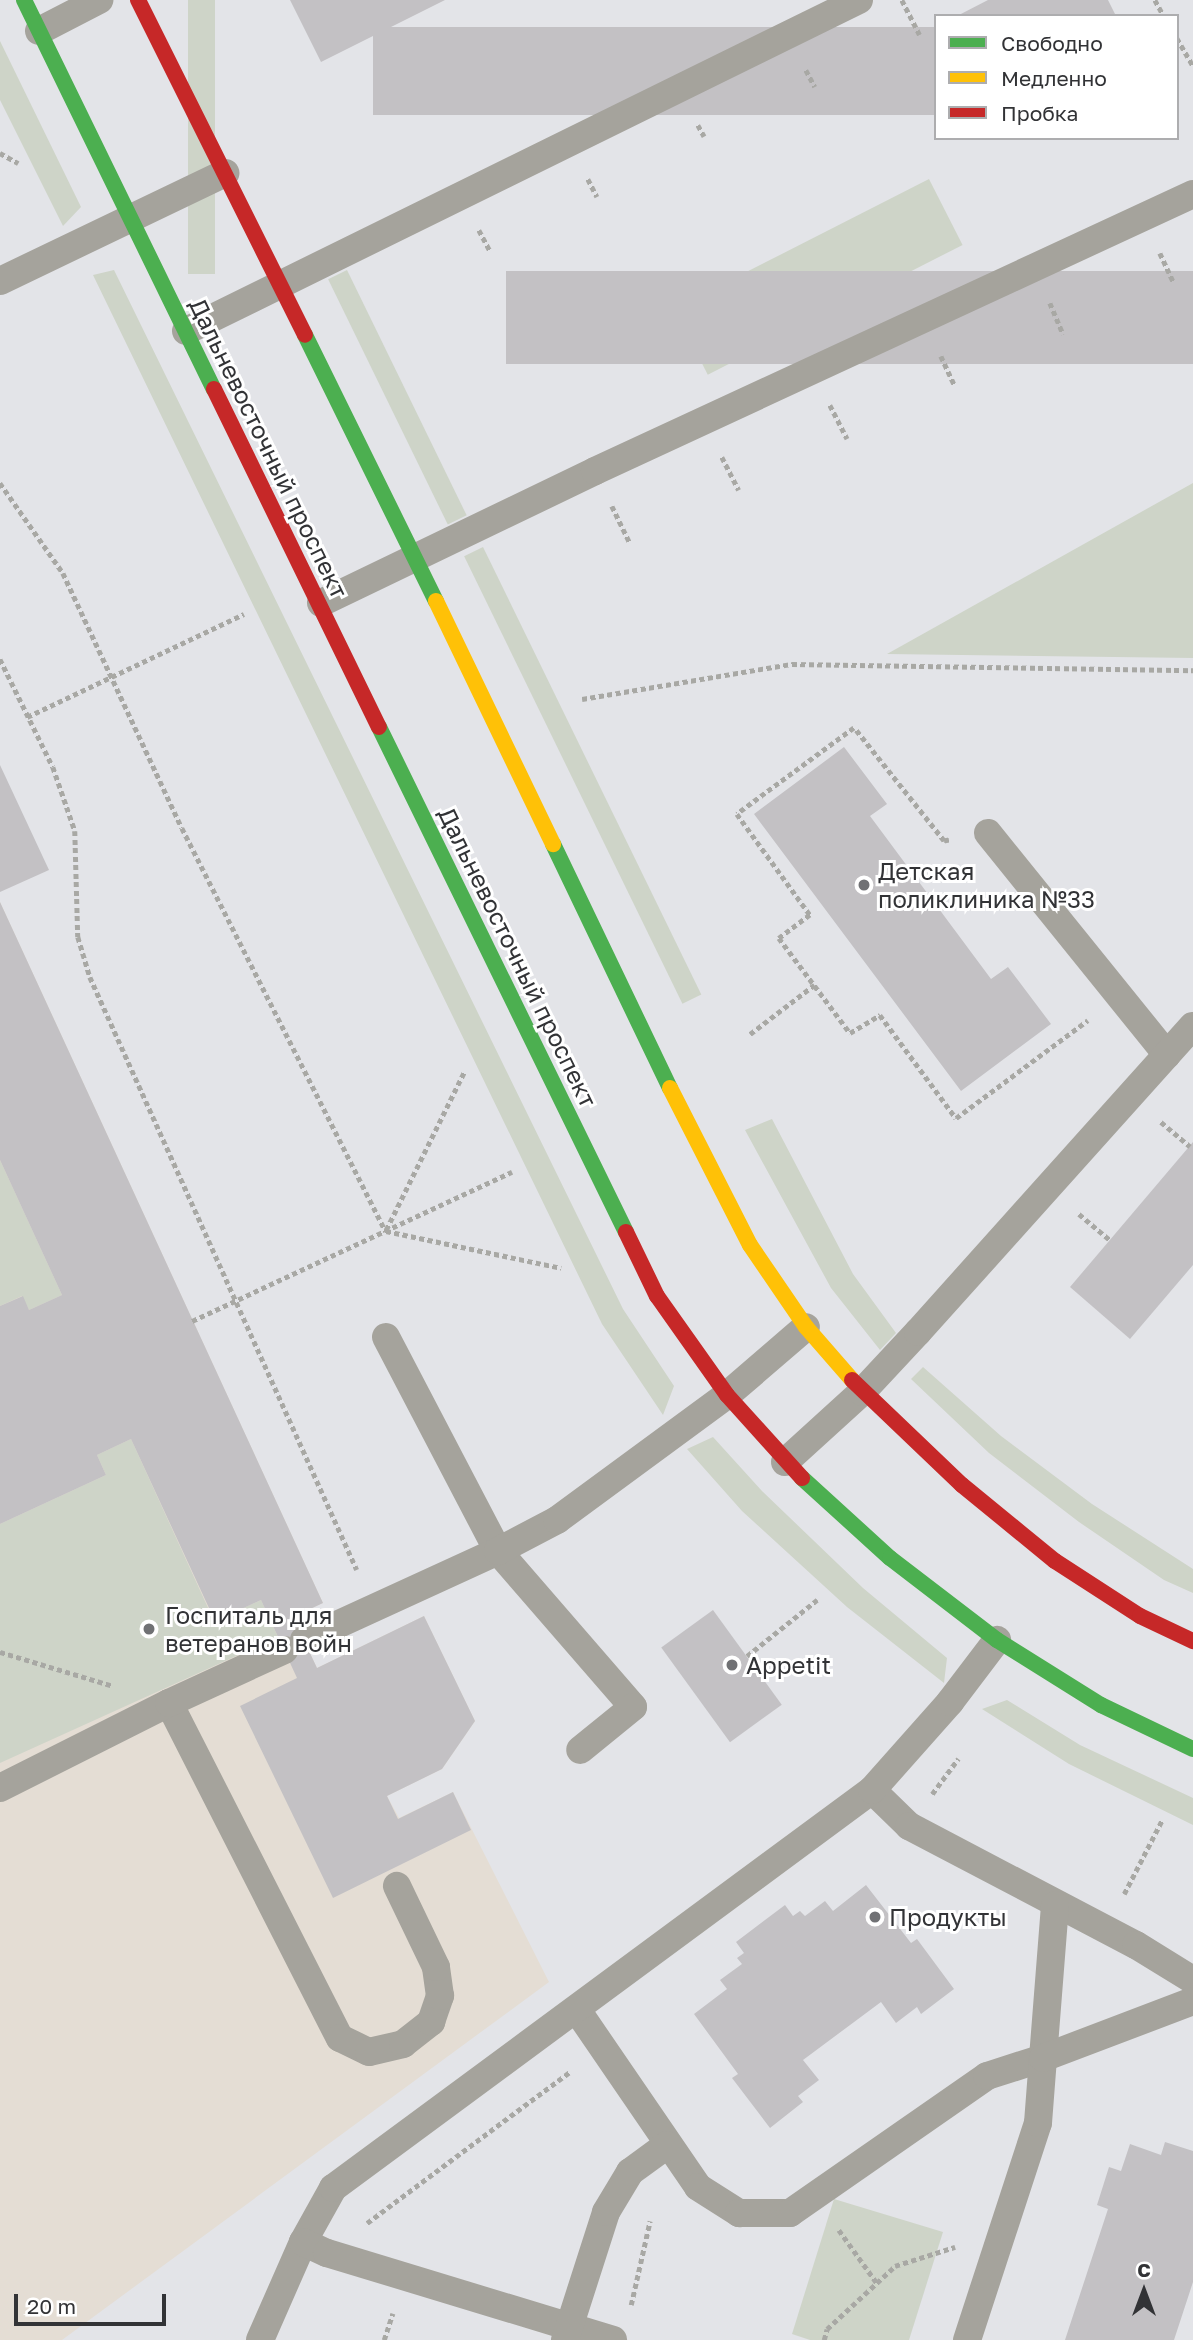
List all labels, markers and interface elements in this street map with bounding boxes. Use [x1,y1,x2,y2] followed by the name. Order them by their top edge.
[934,14,1179,140] legend
[1001,30,1103,56] text: Свободно
[1001,65,1107,91] text: Медленно
[1001,100,1079,126] text: Пробка
[184,293,354,603] street label: Дальневосточный проспект
[433,802,603,1112] street label: Дальневосточный проспект
[878,857,1095,913] place label: Детская поликлиника №33
[856,877,872,893] marker: Детская поликлиника №33
[165,1601,352,1657] place label: Госпиталь для ветеранов войн
[139,1619,159,1639] marker: Госпиталь для ветеранов войн
[746,1651,831,1679] place label: Appetit
[724,1657,740,1673] marker: Appetit
[889,1903,1007,1931] place label: Продукты
[867,1909,883,1925] marker: Продукты
[1109,2256,1179,2326] north arrow
[1137,2258,1151,2281] text: С
[18,2280,170,2324] scale bar
[27,2293,76,2319] text: 20 m

